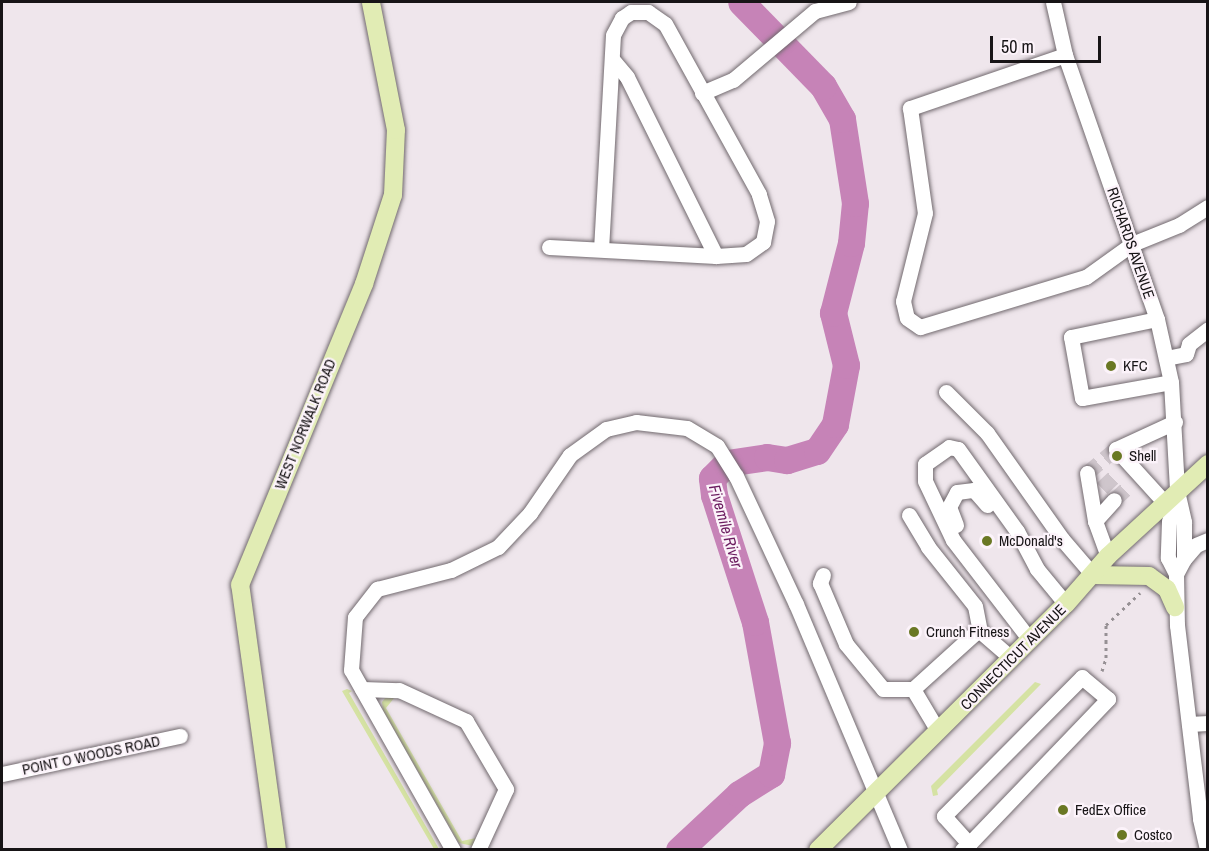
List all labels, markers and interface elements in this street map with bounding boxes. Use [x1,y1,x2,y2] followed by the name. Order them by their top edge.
[993,24,1104,62] scale bar
[1001,34,1034,59] text: 50 m
[1103,185,1159,301] street label: RICHARDS AVENUE
[271,356,339,492] street label: WEST NORWALK ROAD
[1123,357,1148,375] place label: KFC
[1104,359,1118,373] marker: KFC
[1129,447,1156,465] place label: Shell
[1110,449,1124,463] marker: Shell
[705,482,747,570] water label: Fivemile River
[999,532,1063,550] place label: McDonald's
[980,534,994,548] marker: McDonald's
[956,600,1070,714] street label: CONNECTICUT AVENUE
[926,623,1009,641] place label: Crunch Fitness
[907,625,921,639] marker: Crunch Fitness
[20,732,162,778] street label: POINT O WOODS ROAD
[1075,801,1146,819] place label: FedEx Office
[1056,803,1070,817] marker: FedEx Office
[1134,826,1172,844] place label: Costco
[1115,828,1129,842] marker: Costco

